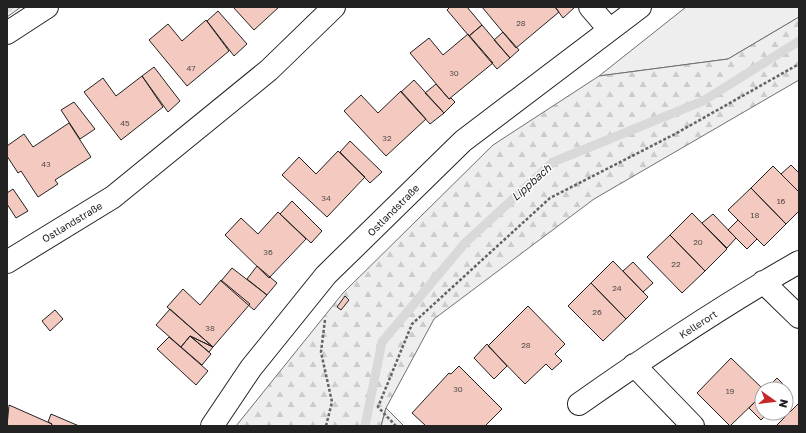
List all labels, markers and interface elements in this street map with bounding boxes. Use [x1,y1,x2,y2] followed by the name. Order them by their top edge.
[516,18,526,28] house number: 28
[186,63,196,73] house number: 47
[449,68,459,78] house number: 30
[120,118,130,128] house number: 45
[382,133,392,143] house number: 32
[41,159,51,169] house number: 43
[509,160,555,204] water label: Lippbach
[365,182,421,238] street label: Ostlandstraße
[321,193,331,203] house number: 34
[777,196,786,206] house number: 16
[40,199,104,245] street label: Ostlandstraße
[751,210,759,220] house number: 18
[693,237,703,247] house number: 20
[263,247,273,257] house number: 36
[671,259,681,269] house number: 22
[612,283,622,293] house number: 24
[592,307,602,317] house number: 26
[677,307,719,341] street label: Kellerort
[205,323,215,333] house number: 38
[521,340,531,350] house number: 28
[754,381,794,421] north arrow
[453,384,463,394] house number: 30
[726,386,735,396] house number: 19
[777,398,792,409] text: N

